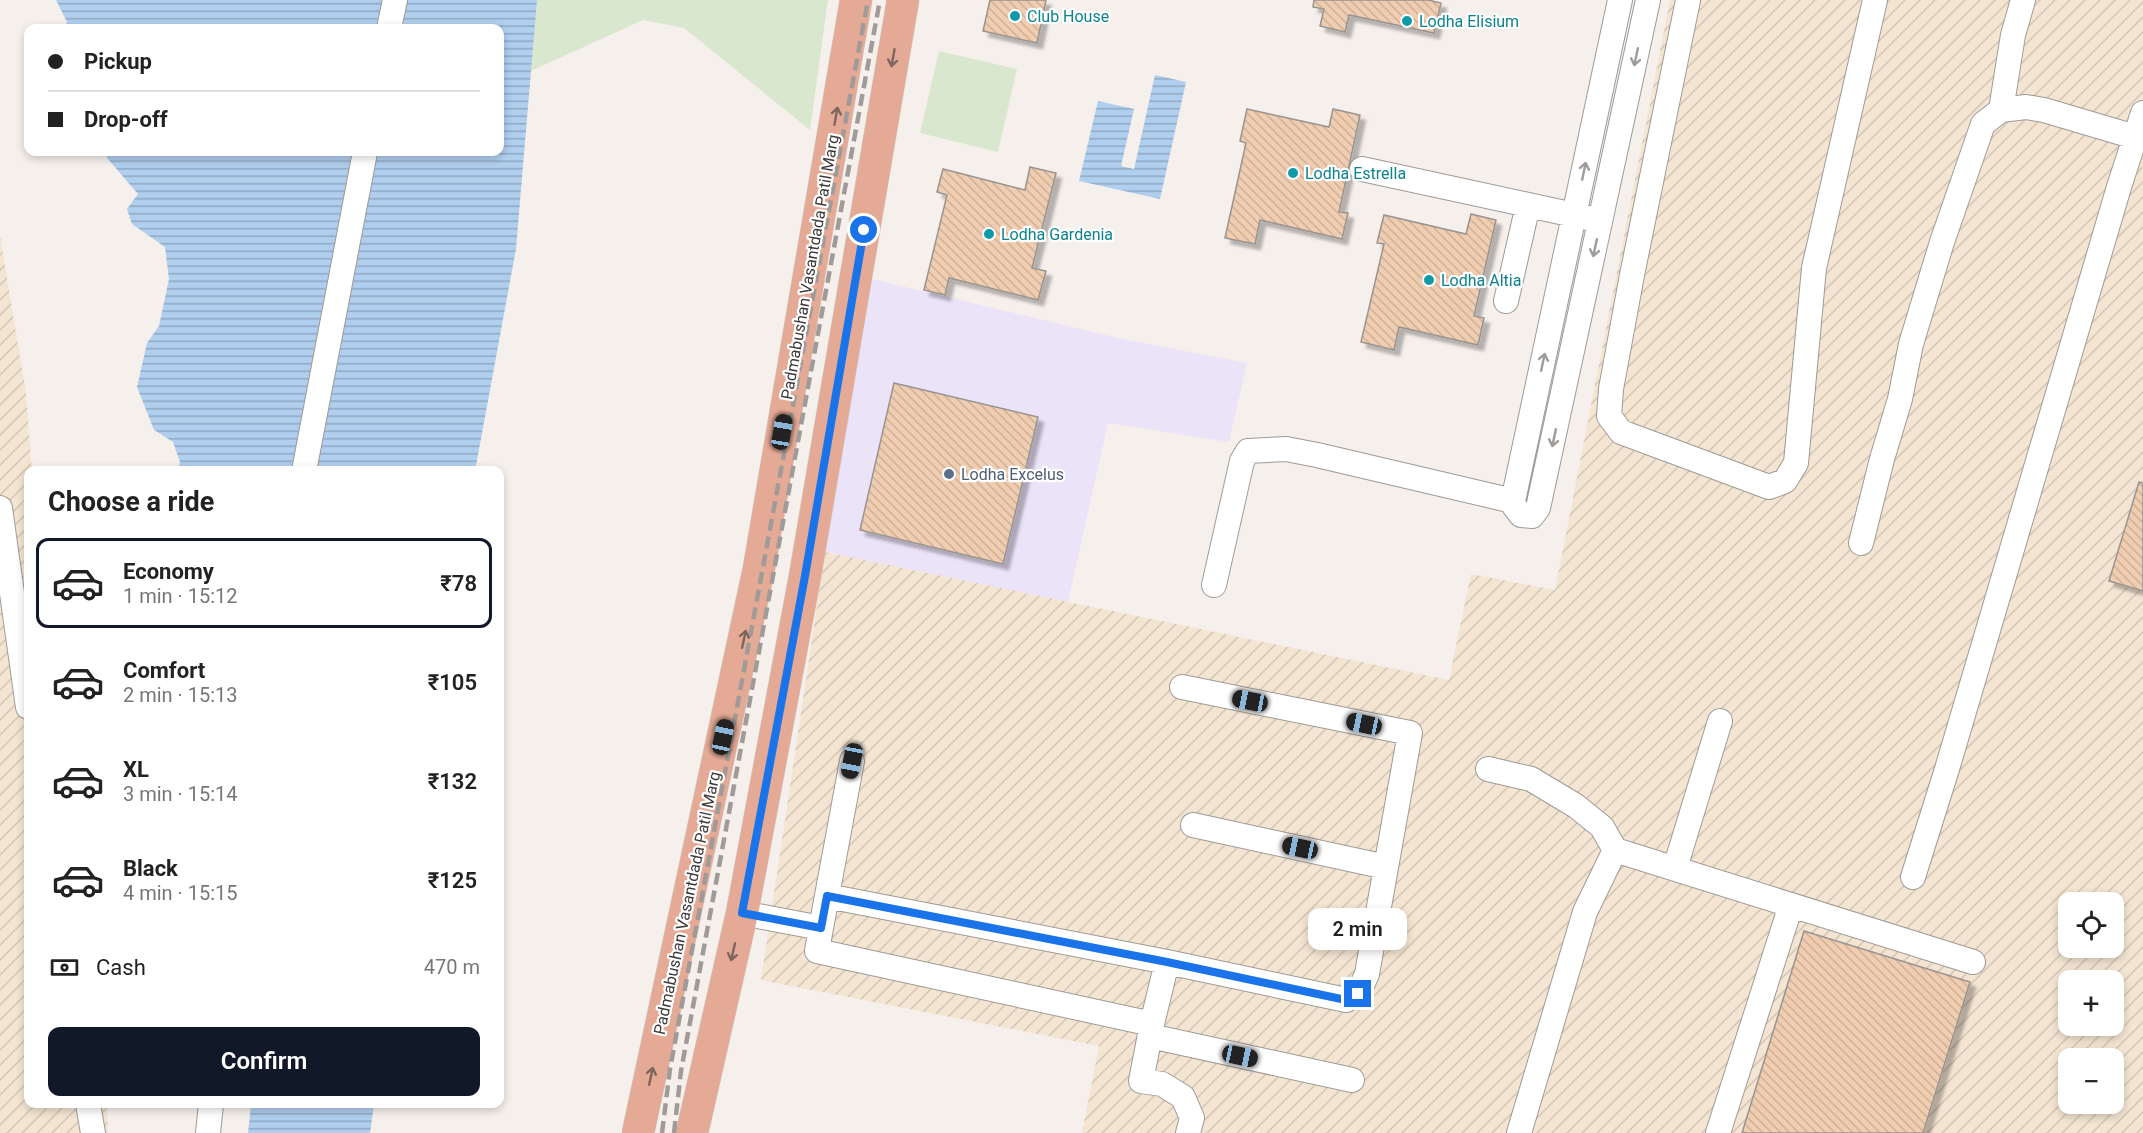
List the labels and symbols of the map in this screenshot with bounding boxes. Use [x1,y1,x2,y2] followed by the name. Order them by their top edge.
[1027,7,1109,26] place label: Club House
[1008,9,1022,23] marker: Club House
[1419,12,1519,31] place label: Lodha Elisium
[1400,14,1414,28] marker: Lodha Elisium
[888,47,899,67] one-way arrow
[1630,47,1641,66] one-way arrow
[831,106,842,126] one-way arrow
[777,133,843,401] street label: Padmabushan Vasantdada Patil Marg
[1578,162,1590,181] one-way arrow
[1305,164,1406,183] place label: Lodha Estrella
[1286,166,1300,180] marker: Lodha Estrella
[850,216,877,243] route start
[1001,225,1113,244] place label: Lodha Gardenia
[982,227,996,241] marker: Lodha Gardenia
[1588,238,1600,257] one-way arrow
[1441,271,1521,290] place label: Lodha Altia
[1422,273,1436,287] marker: Lodha Altia
[1538,352,1549,372] one-way arrow
[770,413,794,451] car
[1547,429,1559,448] one-way arrow
[961,465,1064,484] place label: Lodha Excelus
[942,467,956,481] marker: Lodha Excelus
[738,629,750,648] one-way arrow
[1231,689,1269,713] car
[1345,711,1383,737] car
[710,718,736,756] car
[840,742,864,780] car
[650,770,724,1036] street label: Padmabushan Vasantdada Patil Marg
[1281,835,1319,861] car
[1308,907,1408,949] callout: 2 min
[727,942,738,962] one-way arrow
[1344,980,1371,1007] route end
[1221,1043,1259,1069] car
[645,1067,657,1086] one-way arrow

